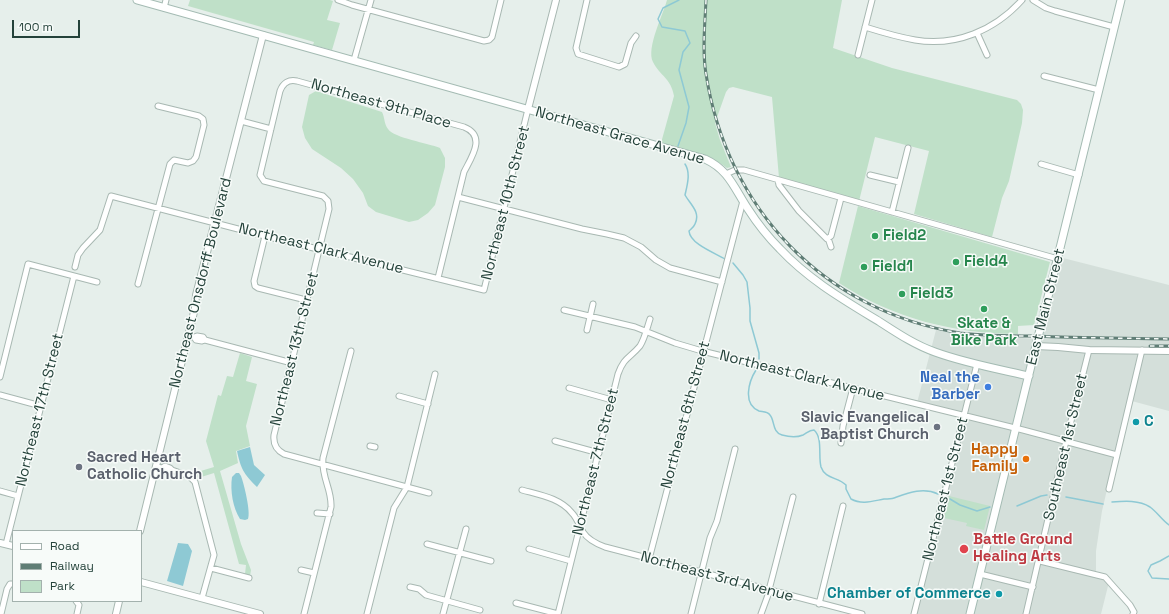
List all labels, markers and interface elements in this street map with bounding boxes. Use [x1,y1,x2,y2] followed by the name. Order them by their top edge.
[14,12,82,38] scale bar
[19,19,53,35] text: 100 m
[309,75,453,133] street label: Northeast 9th Place
[533,103,707,169] street label: Northeast Grace Avenue
[478,124,534,282] street label: Northeast 10th Street
[166,176,236,390] street label: Northeast Onsdorff Boulevard
[237,220,405,278] street label: Northeast Clark Avenue
[883,227,926,245] place label: Field2
[870,231,880,241] marker: Field2
[1023,247,1069,367] street label: East Main Street
[964,253,1008,271] place label: Field4
[951,257,961,267] marker: Field4
[872,258,913,276] place label: Field1
[859,262,869,272] marker: Field1
[267,270,323,428] street label: Northeast 13th Street
[910,285,953,303] place label: Field3
[897,289,907,299] marker: Field3
[979,304,989,314] marker: Skate & Bike Park
[951,315,1017,350] place label: Skate & Bike Park
[12,331,68,489] street label: Northeast 17th Street
[658,339,714,491] street label: Northeast 6th Street
[718,347,886,405] street label: Northeast Clark Avenue
[920,369,980,404] place label: Neal the Barber
[1040,372,1092,522] street label: Southeast 1st Street
[983,382,993,392] marker: Neal the Barber
[569,386,623,538] street label: Northeast 7th Street
[801,409,929,444] place label: Slavic Evangelical Baptist Church
[1144,413,1154,431] place label: C
[919,415,973,563] street label: Northeast 1st Street
[1131,417,1141,427] marker: C
[932,422,942,432] marker: Slavic Evangelical Baptist Church
[971,441,1018,476] place label: Happy Family
[87,449,202,484] place label: Sacred Heart Catholic Church
[1021,454,1031,464] marker: Happy Family
[74,462,84,472] marker: Sacred Heart Catholic Church
[12,530,142,602] legend
[973,531,1073,566] place label: Battle Ground Healing Arts
[50,538,79,554] text: Road
[958,543,970,555] marker: Battle Ground Healing Arts
[638,548,796,606] street label: Northeast 3rd Avenue
[50,558,94,574] text: Railway
[50,578,75,594] text: Park
[827,585,991,603] place label: Chamber of Commerce
[994,589,1004,599] marker: Chamber of Commerce

